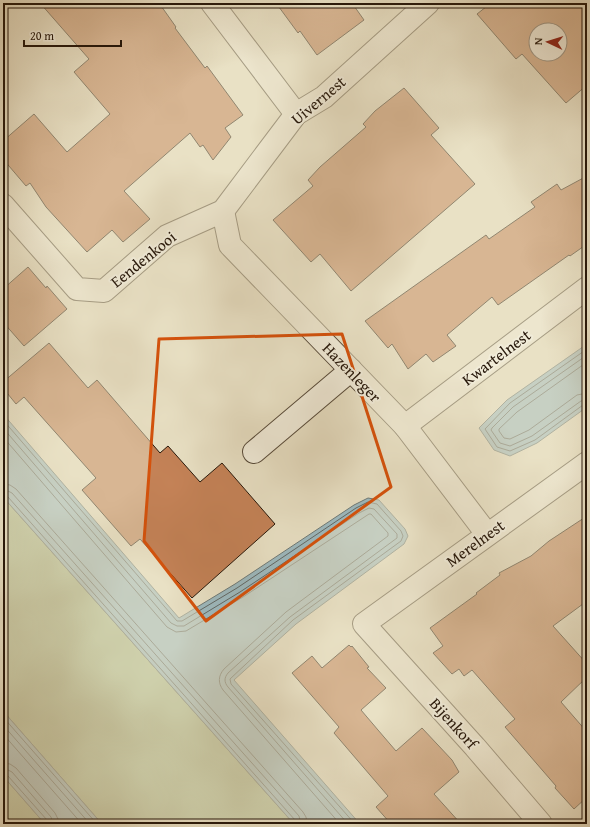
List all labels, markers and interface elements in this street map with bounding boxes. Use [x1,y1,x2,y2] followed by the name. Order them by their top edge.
[24,22,121,48] scale bar
[528,22,568,62] north arrow
[30,27,54,44] text: 20 m
[530,36,546,46] text: N
[285,70,351,130] street label: Uivernest
[105,225,181,293] street label: Eendenkooi
[456,323,536,391] street label: Kwartelnest
[317,336,387,408] street label: Hazenleger
[441,513,510,573] street label: Merelnest
[424,692,485,755] street label: Bijenkorf

